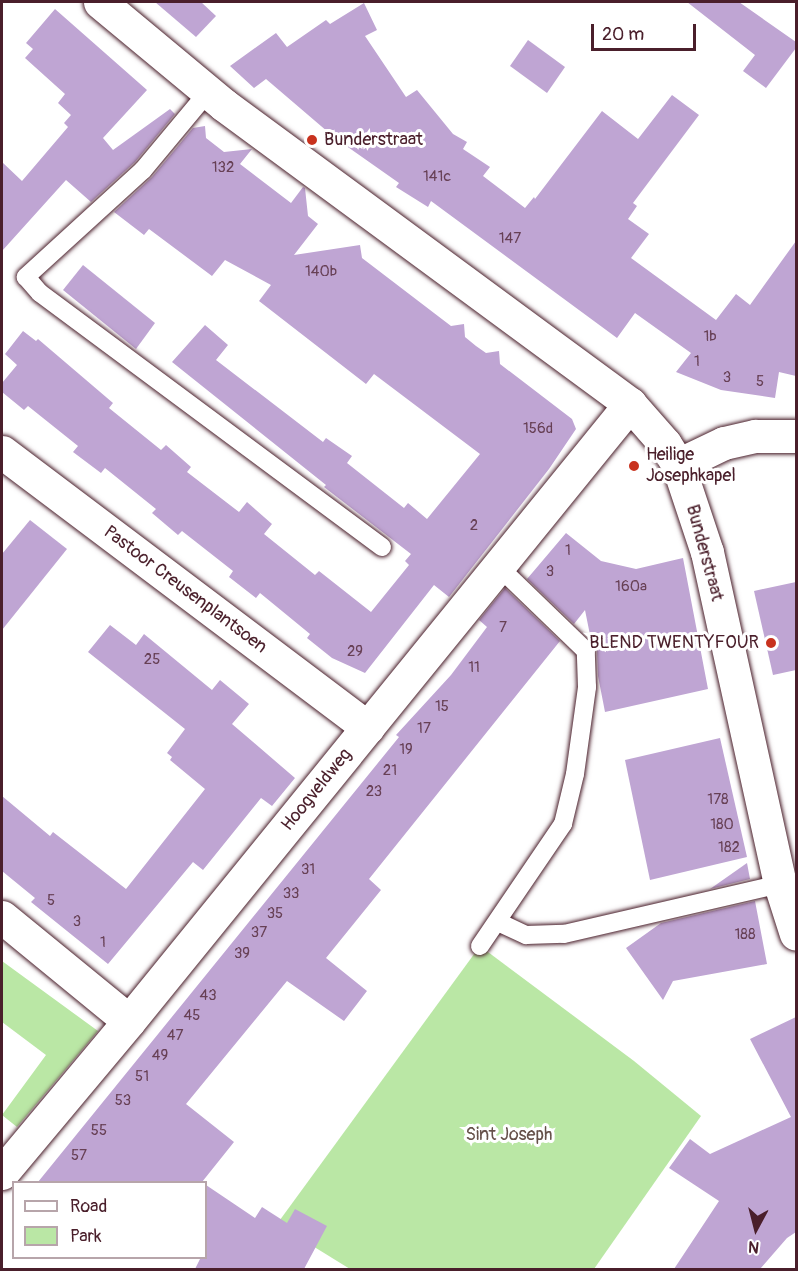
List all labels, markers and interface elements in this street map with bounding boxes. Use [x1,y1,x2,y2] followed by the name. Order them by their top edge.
[594,12,699,50] scale bar
[602,23,644,46] text: 20 m
[324,129,423,151] place label: Bunderstraat
[305,133,319,147] marker: Bunderstraat
[212,159,234,177] house number: 132
[423,168,451,186] house number: 141c
[499,230,521,248] house number: 147
[305,263,337,281] house number: 140b
[703,328,717,346] house number: 1b
[694,353,700,371] house number: 1
[723,369,731,387] house number: 3
[756,373,764,391] house number: 5
[523,420,553,438] house number: 156d
[646,445,736,488] place label: Heilige Josephkapel
[627,459,641,473] marker: Heilige Josephkapel
[681,502,727,604] street label: Bunderstraat
[470,517,478,535] house number: 2
[99,522,271,658] street label: Pastoor Creusenplantsoen
[565,542,571,560] house number: 1
[546,563,554,581] house number: 3
[615,578,647,596] house number: 160a
[499,619,507,637] house number: 7
[589,632,759,654] place label: BLEND TWENTYFOUR
[764,636,778,650] marker: BLEND TWENTYFOUR
[347,643,363,661] house number: 29
[144,651,160,669] house number: 25
[468,659,480,677] house number: 11
[435,698,449,716] house number: 15
[417,720,431,738] house number: 17
[399,741,413,759] house number: 19
[277,744,357,836] street label: Hoogveldweg
[383,762,397,780] house number: 21
[366,783,382,801] house number: 23
[707,791,729,809] house number: 178
[710,816,734,834] house number: 180
[718,839,740,857] house number: 182
[301,861,315,879] house number: 31
[283,885,299,903] house number: 33
[47,892,55,910] house number: 5
[267,905,283,923] house number: 35
[73,913,81,931] house number: 3
[251,924,267,942] house number: 37
[735,926,755,944] house number: 188
[100,934,106,952] house number: 1
[234,945,250,963] house number: 39
[199,987,217,1005] house number: 43
[184,1007,200,1025] house number: 45
[167,1027,183,1045] house number: 47
[152,1047,168,1065] house number: 49
[135,1068,149,1086] house number: 51
[115,1092,131,1110] house number: 53
[91,1122,107,1140] house number: 55
[466,1124,552,1146] park label: Sint Joseph
[71,1147,87,1165] house number: 57
[12,1181,207,1259] legend
[70,1195,107,1218] text: Road
[726,1199,786,1259] north arrow
[70,1225,102,1248] text: Park
[747,1236,760,1257] text: N

